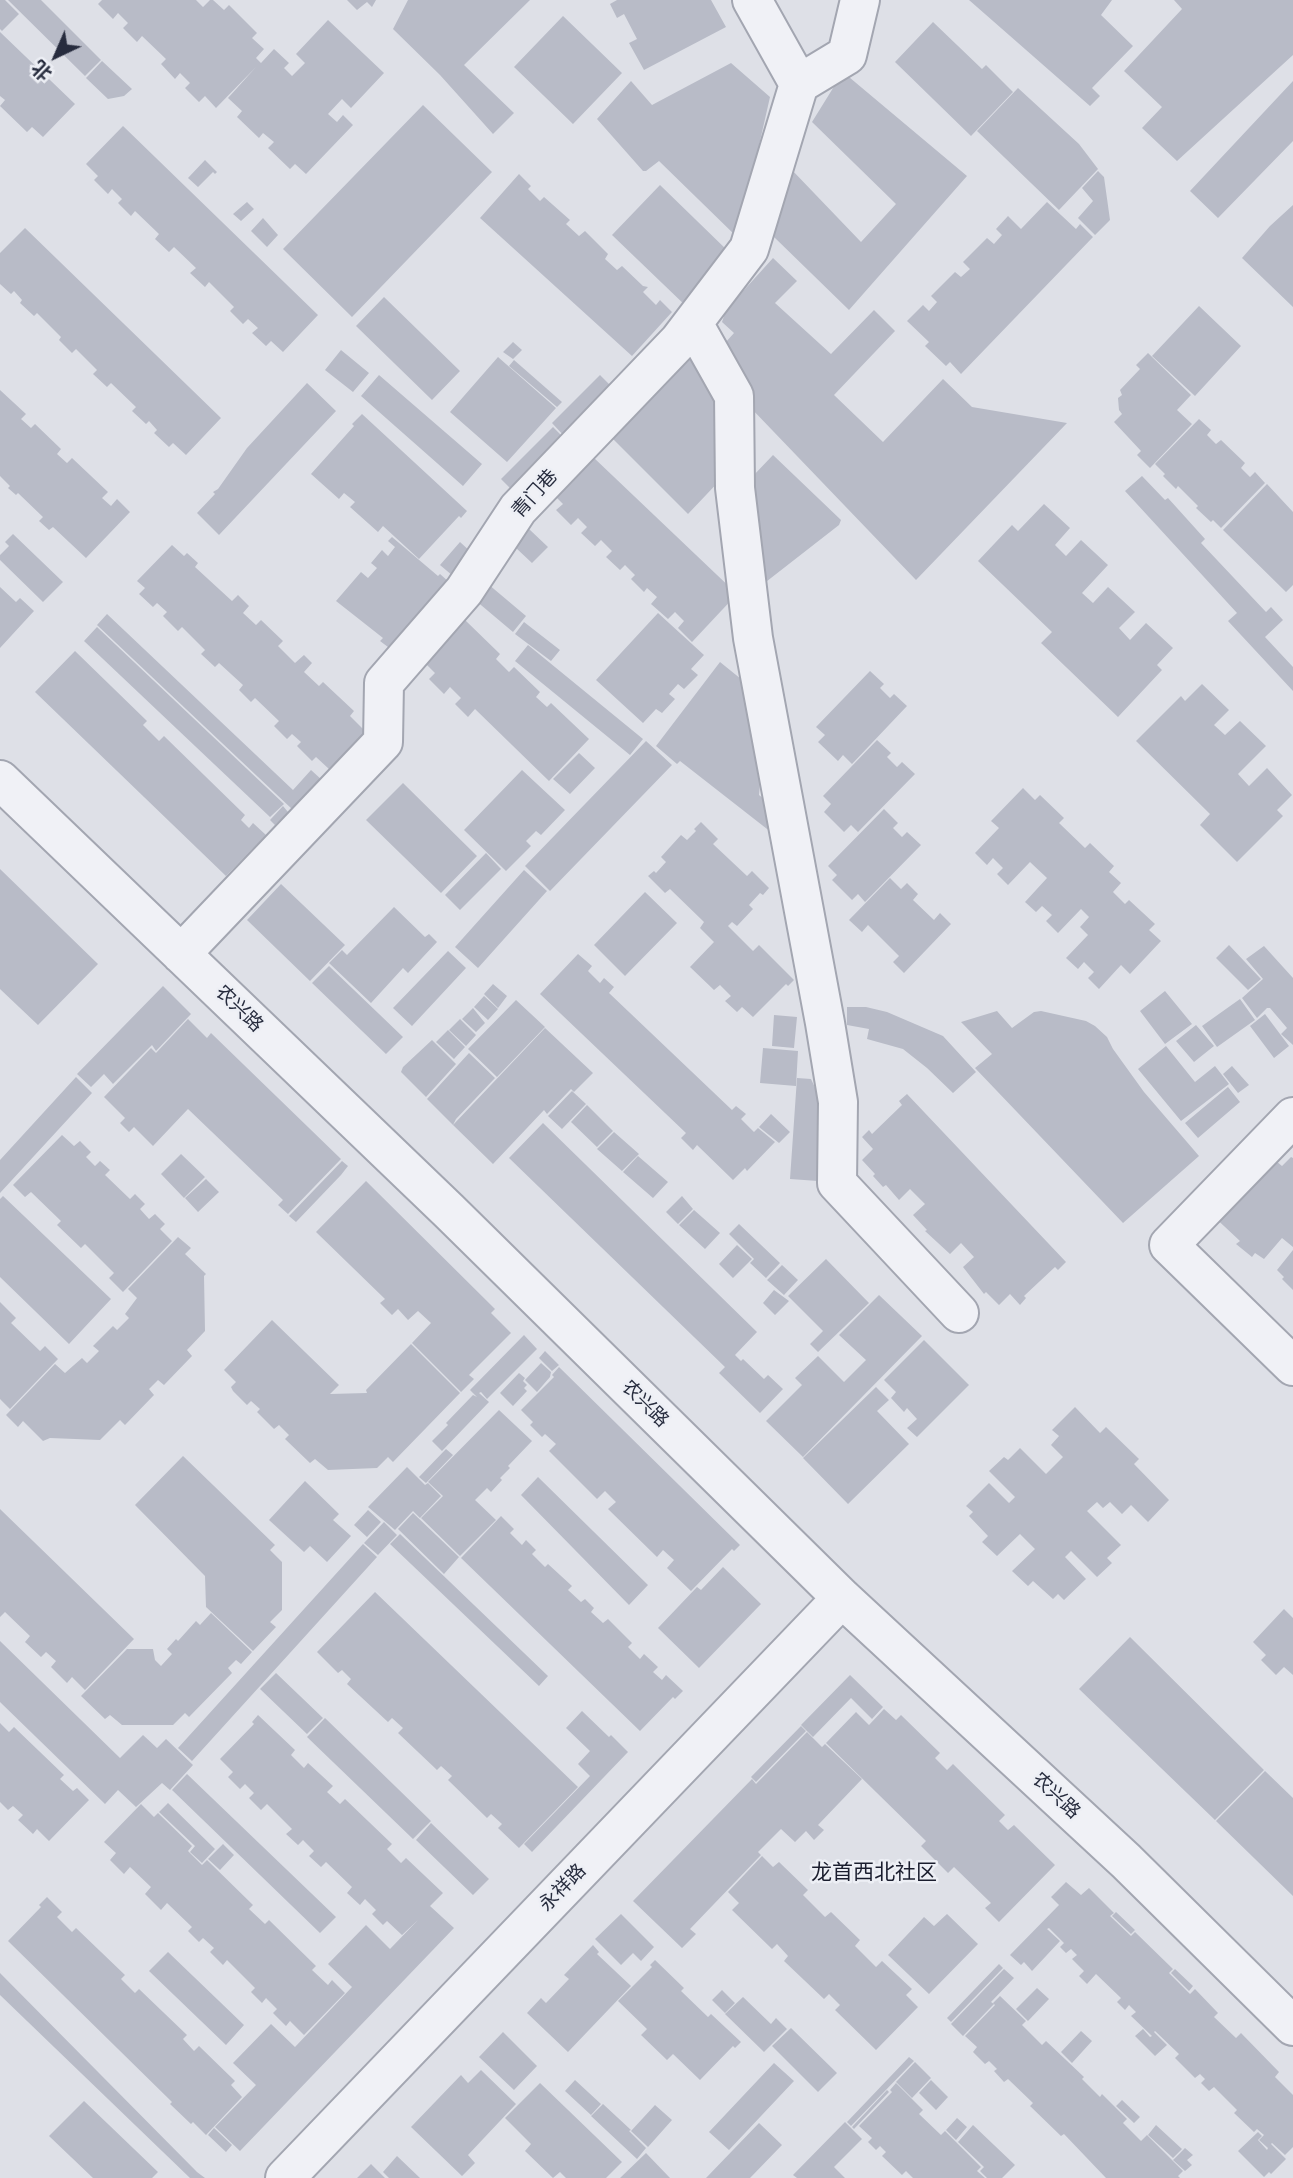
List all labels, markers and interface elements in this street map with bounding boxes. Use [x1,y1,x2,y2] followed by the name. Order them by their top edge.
[21,21,91,91] north arrow
[26,56,57,86] text: 北
[507,465,563,523] street label: 青门巷
[211,981,267,1037] street label: 农兴路
[617,1376,673,1432] street label: 农兴路
[1027,1768,1085,1824] street label: 农兴路
[535,1860,591,1916] street label: 永祥路
[811,1860,937,1886] district label: 龙首西北社区

